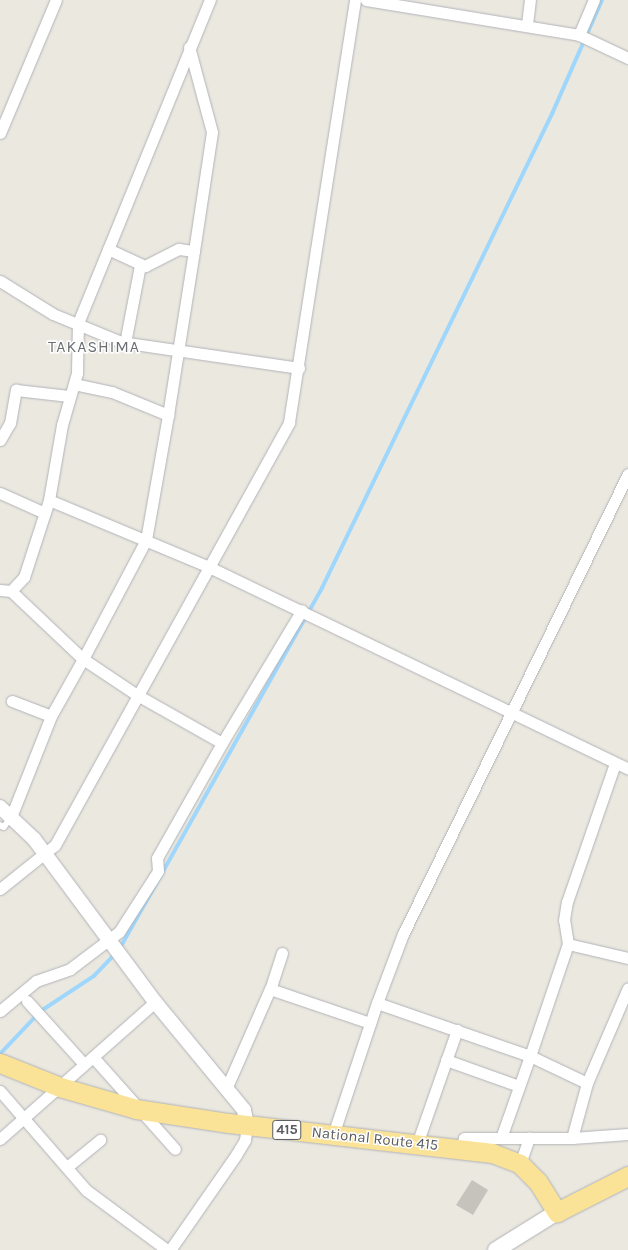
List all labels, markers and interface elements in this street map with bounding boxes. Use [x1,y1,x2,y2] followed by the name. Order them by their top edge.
[48,337,140,357] district label: TAKASHIMA
[272,1118,302,1142] road number: 415
[311,1123,439,1155] street label: National Route 415

